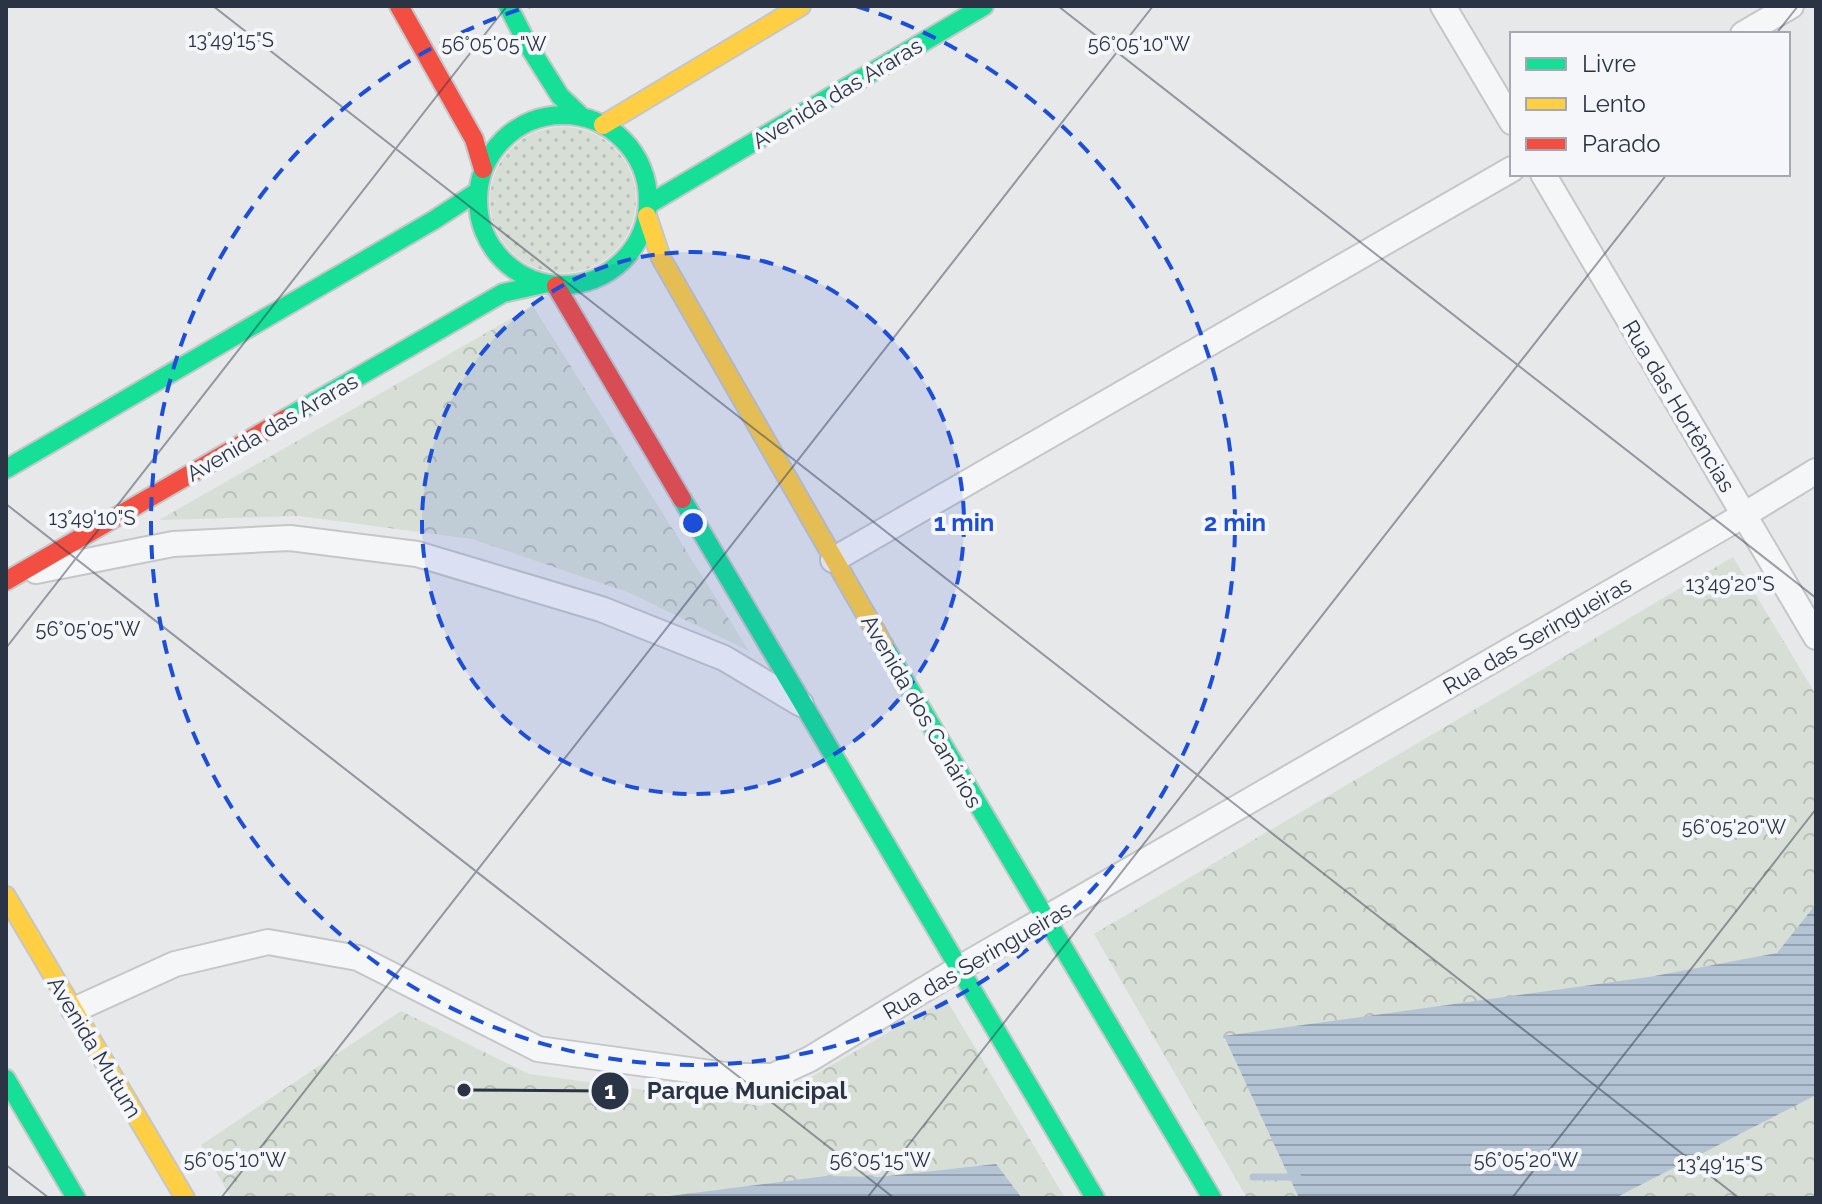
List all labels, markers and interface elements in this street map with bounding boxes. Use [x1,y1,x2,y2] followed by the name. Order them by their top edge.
[188,28,274,52] text: 13°49'15"S
[442,32,546,56] text: 56°05'05"W
[747,32,927,154] street label: Avenida das Araras
[1088,32,1190,56] text: 56°05'10"W
[1510,32,1790,176] legend
[1582,49,1636,78] text: Livre
[1582,89,1646,118] text: Lento
[1582,129,1661,158] text: Parado
[1617,315,1741,497] street label: Rua das Hortências
[182,367,362,487] street label: Avenida das Araras
[48,506,136,530] text: 13°49'10"S
[934,508,994,537] text: 1 min
[1204,508,1266,537] text: 2 min
[679,509,707,537] centre of rings
[1438,570,1636,700] street label: Rua das Seringueiras
[1685,572,1775,596] text: 13°49'20"S
[856,610,988,812] street label: Avenida dos Canários
[36,617,140,641] text: 56°05'05"W
[1682,815,1786,839] text: 56°05'20"W
[878,895,1076,1025] street label: Rua das Seringueiras
[43,972,147,1122] street label: Avenida Mutum
[590,1067,863,1115] callout: Parque Municipal
[604,1076,616,1105] text: 1
[647,1076,848,1105] text: Parque Municipal
[184,1148,286,1172] text: 56°05'10"W
[829,1148,931,1172] text: 56°05'15"W
[1474,1148,1578,1172] text: 56°05'20"W
[1677,1152,1763,1176] text: 13°49'15"S

